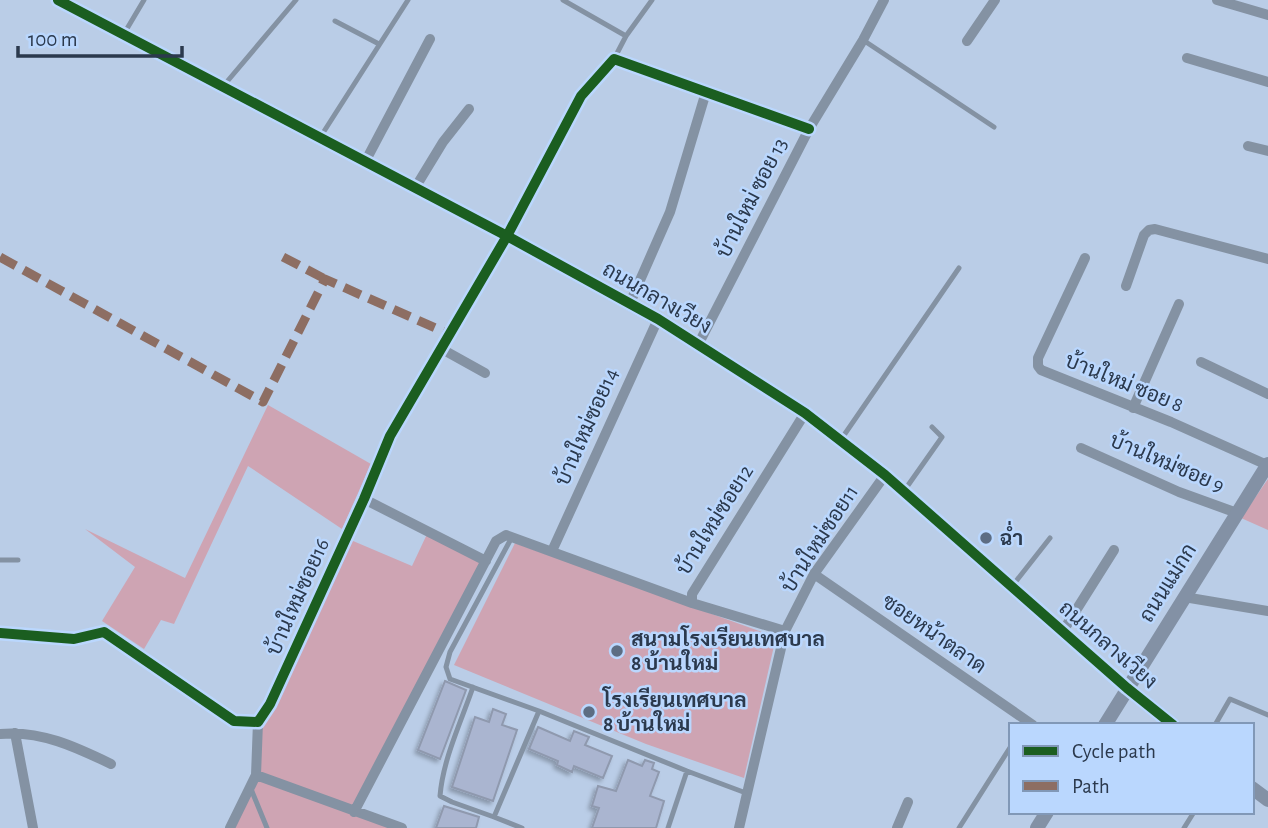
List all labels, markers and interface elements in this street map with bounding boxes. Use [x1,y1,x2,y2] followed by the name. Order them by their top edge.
[18,14,182,58] scale bar
[28,29,78,50] text: 100 m
[710,133,791,261] street label: บ้านใหม่ ซอย 13
[599,256,716,338] street label: ถนนกลางเวียง
[1062,347,1187,416] street label: บ้านใหม่ ซอย 8
[549,364,622,489] street label: บ้านใหม่ซอย14
[1107,427,1228,496] street label: บ้านใหม่ซอย 9
[670,460,757,579] street label: บ้านใหม่ซอย12
[775,480,862,596] street label: บ้านใหม่ซอย11
[1000,520,1023,549] place label: ฉ่ำ
[978,530,994,546] marker: ฉ่ำ
[260,534,333,659] street label: บ้านใหม่ซอย16
[1134,539,1200,626] street label: ถนนแม่กก
[878,589,991,678] street label: ซอยหน้าตลาด
[1055,595,1163,693] street label: ถนนกลางเวียง
[631,625,825,674] place label: สนามโรงเรียนเทศบาล 8 บ้านใหม่
[609,643,625,659] marker: สนามโรงเรียนเทศบาล 8 บ้านใหม่
[601,686,747,735] place label: โรงเรียนเทศบาล 8 บ้านใหม่
[581,704,597,720] marker: โรงเรียนเทศบาล 8 บ้านใหม่
[1009,723,1254,814] legend
[1072,741,1156,762] text: Cycle path
[1072,776,1110,797] text: Path

